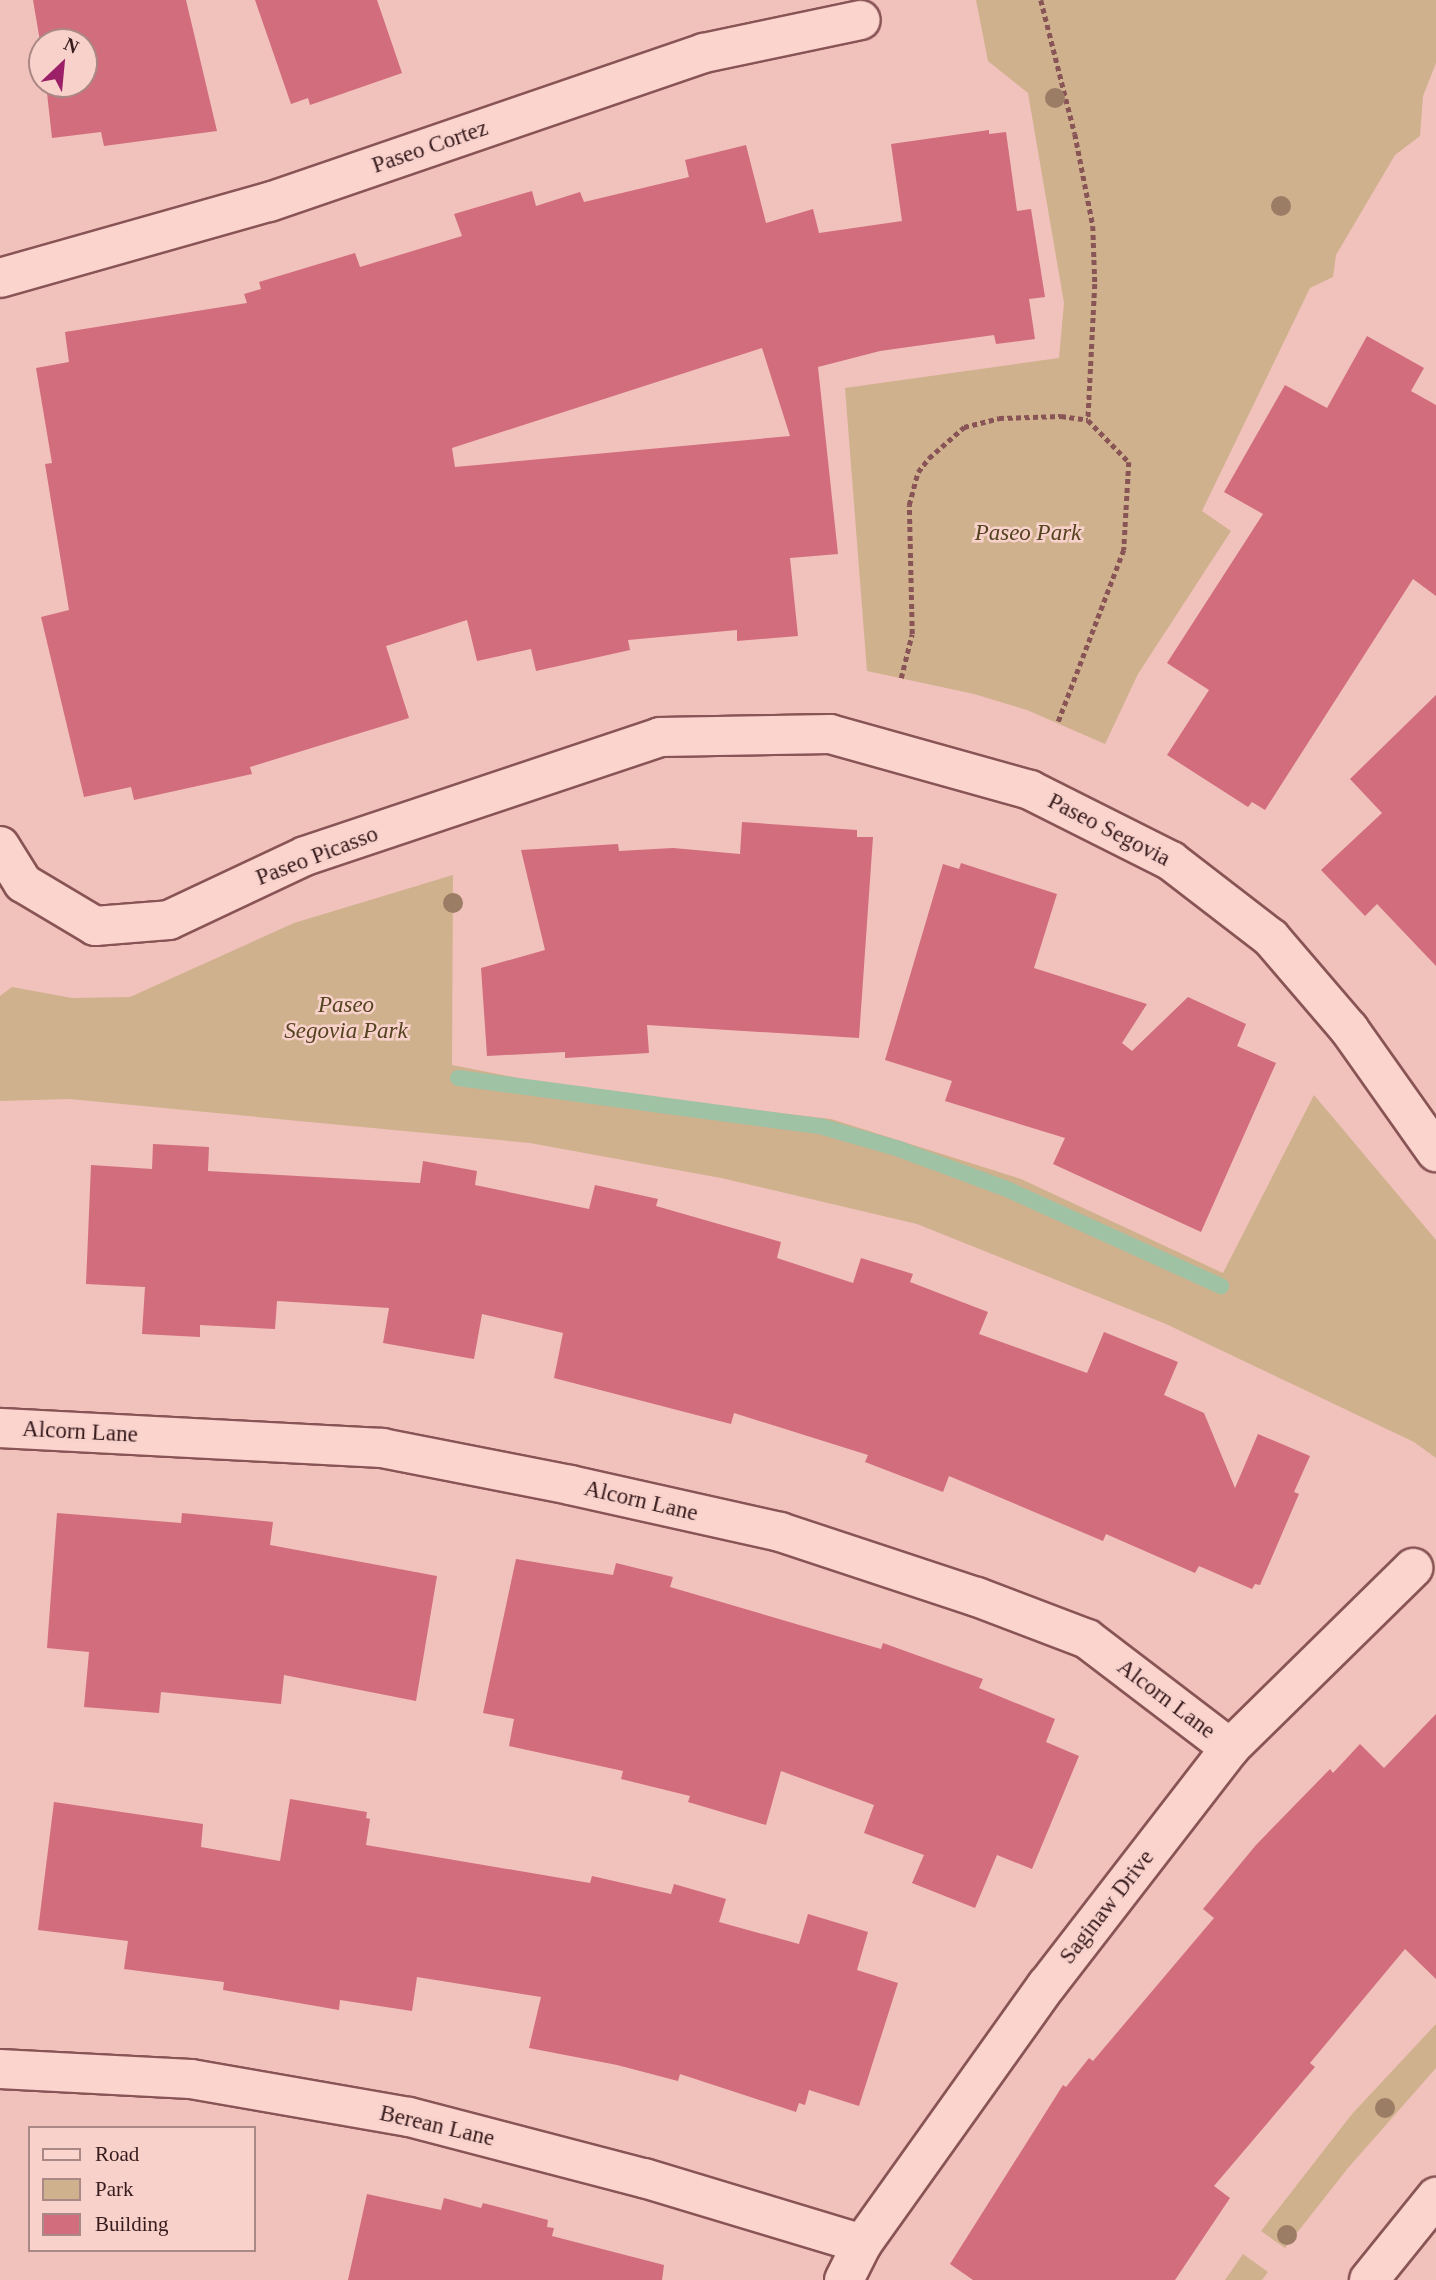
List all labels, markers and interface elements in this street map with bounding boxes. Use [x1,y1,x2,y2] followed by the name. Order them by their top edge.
[28,28,98,98] north arrow
[61,33,82,58] text: N
[368,114,492,180] street label: Paseo Cortez
[975,519,1081,547] park label: Paseo Park
[1043,787,1175,873] street label: Paseo Segovia
[252,820,382,892] street label: Paseo Picasso
[284,991,408,1045] park label: Paseo Segovia Park
[22,1415,138,1449] street label: Alcorn Lane
[582,1475,700,1527] street label: Alcorn Lane
[1112,1653,1220,1745] street label: Alcorn Lane
[1054,1844,1160,1970] street label: Saginaw Drive
[377,2099,497,2153] street label: Berean Lane
[28,2126,256,2252] legend
[95,2142,139,2166] text: Road
[95,2177,134,2201] text: Park
[95,2212,169,2236] text: Building

